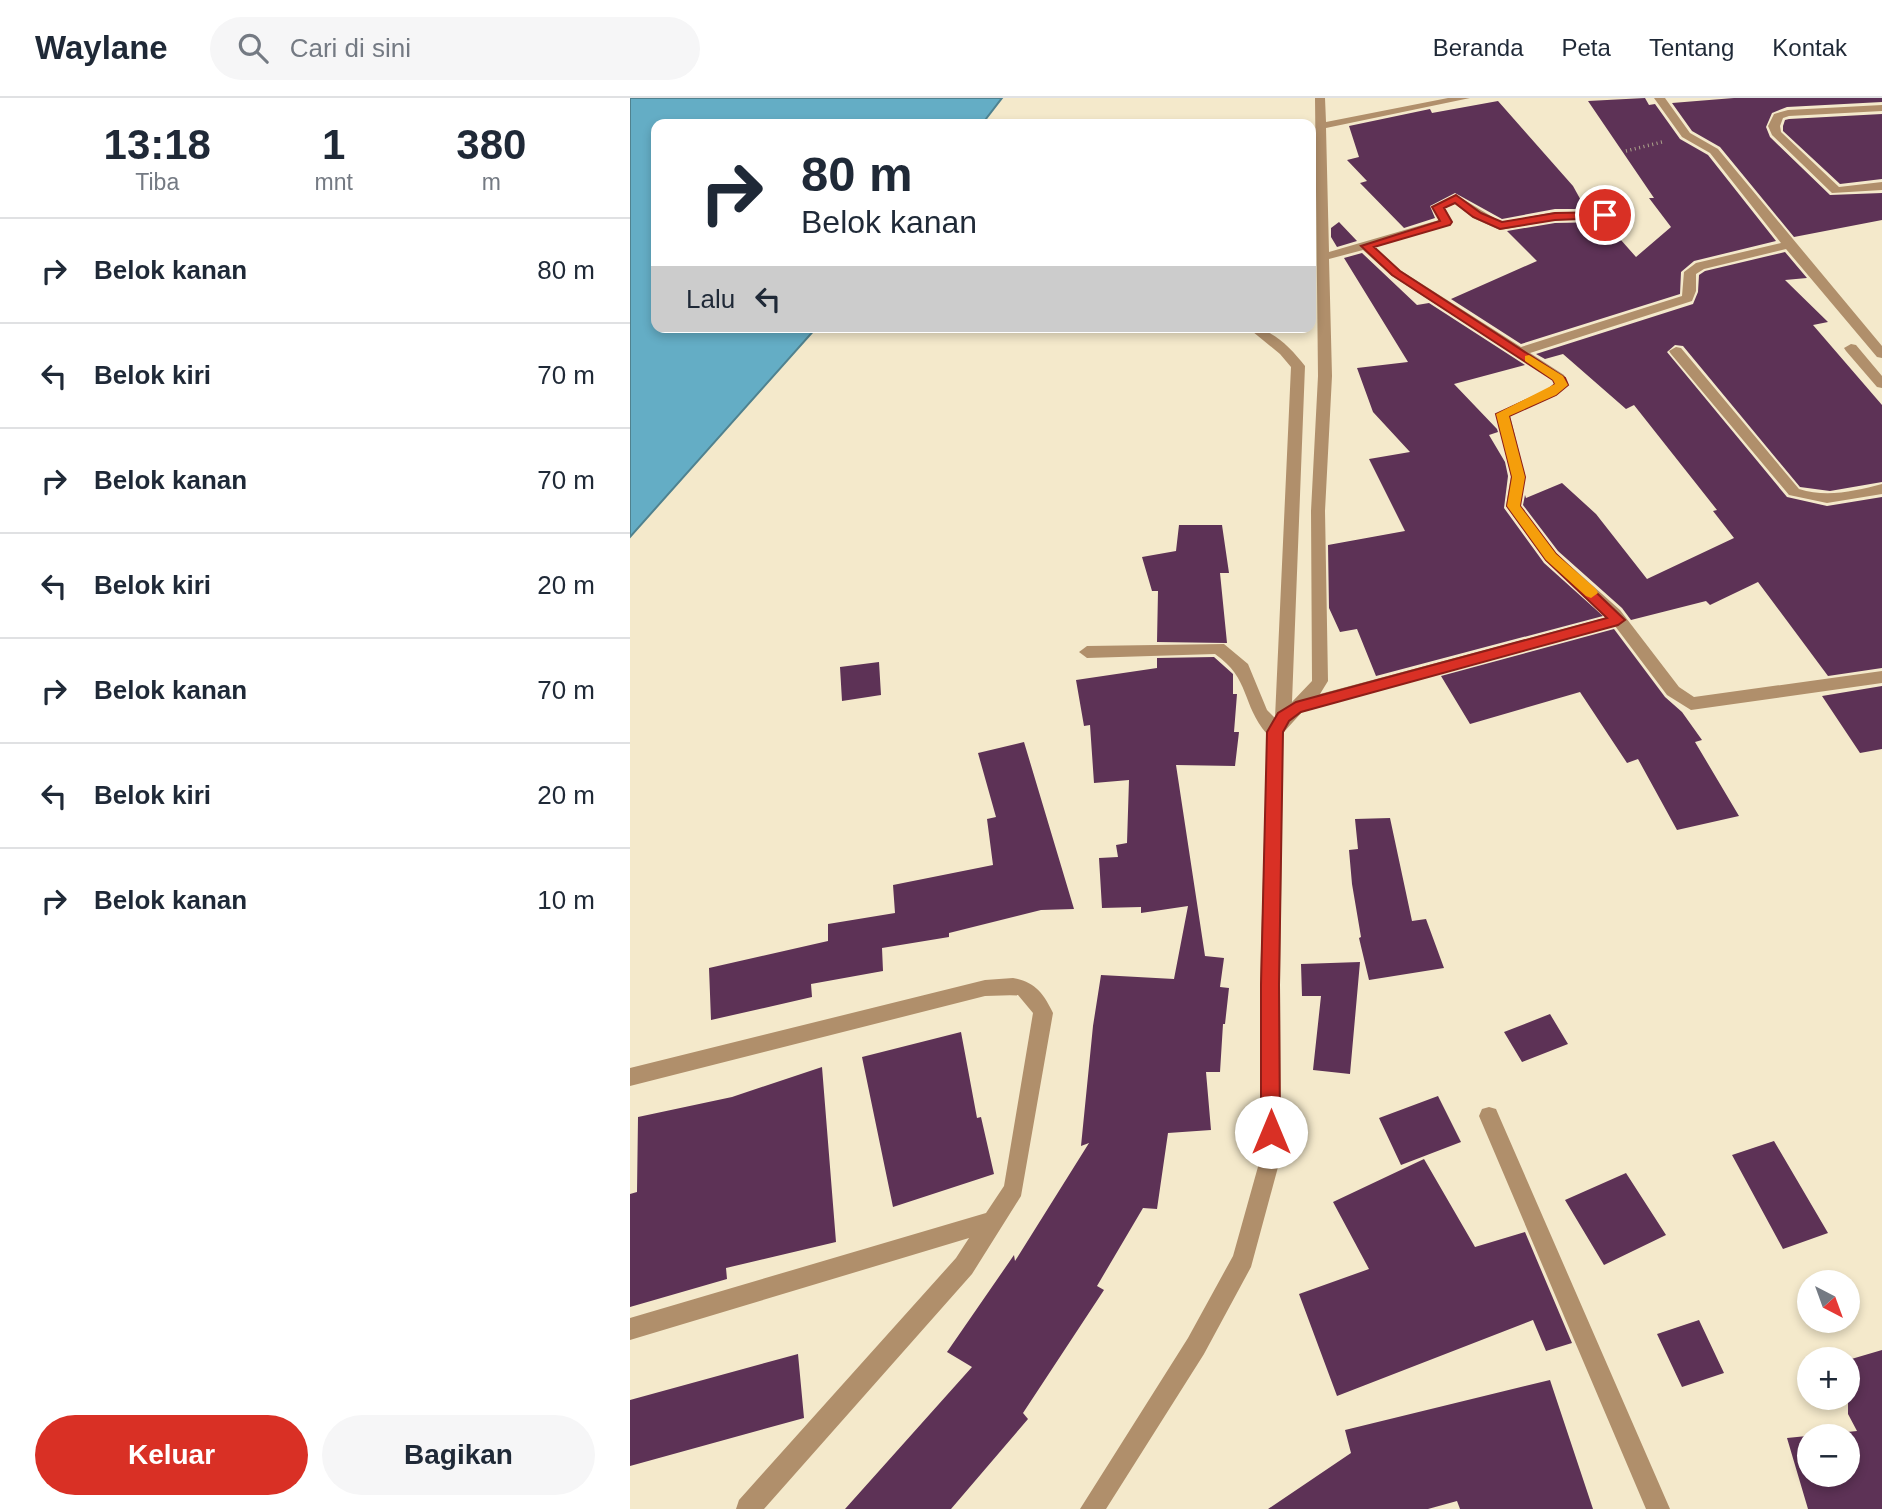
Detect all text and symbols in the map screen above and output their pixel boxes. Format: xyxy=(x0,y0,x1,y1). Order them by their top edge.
search box xyxy=(210,17,700,80)
text: Waylane xyxy=(35,29,168,66)
icon: search xyxy=(234,29,272,67)
text: Cari di sini xyxy=(290,33,411,63)
text: Beranda xyxy=(1433,34,1524,61)
text: Peta xyxy=(1562,34,1611,61)
text: Tentang xyxy=(1649,34,1734,61)
text: Kontak xyxy=(1772,34,1847,61)
text: 13:18 xyxy=(104,121,211,168)
text: 1 xyxy=(322,121,345,168)
text: 380 xyxy=(456,121,526,168)
icon: right xyxy=(686,147,777,238)
text: 80 m xyxy=(801,147,913,201)
text: Tiba xyxy=(135,169,179,195)
text: mnt xyxy=(314,169,353,195)
text: m xyxy=(482,169,501,195)
pin xyxy=(1575,185,1635,245)
icon: arrive xyxy=(1586,196,1624,234)
text: Belok kanan xyxy=(801,204,977,240)
icon: right xyxy=(35,252,73,290)
text: Belok kanan xyxy=(94,255,247,285)
text: 80 m xyxy=(537,255,595,285)
icon: left xyxy=(749,280,787,318)
text: Lalu xyxy=(686,284,735,314)
icon: left xyxy=(35,357,73,395)
text: Belok kiri xyxy=(94,360,211,390)
text: 70 m xyxy=(537,360,595,390)
icon: right xyxy=(35,462,73,500)
text: Belok kanan xyxy=(94,465,247,495)
text: 70 m xyxy=(537,465,595,495)
icon: left xyxy=(35,567,73,605)
text: Belok kiri xyxy=(94,570,211,600)
text: 20 m xyxy=(537,570,595,600)
icon: right xyxy=(35,672,73,710)
text: Belok kanan xyxy=(94,675,247,705)
text: 70 m xyxy=(537,675,595,705)
icon: left xyxy=(35,777,73,815)
text: Belok kiri xyxy=(94,780,211,810)
text: 20 m xyxy=(537,780,595,810)
icon: right xyxy=(35,882,73,920)
text: Belok kanan xyxy=(94,885,247,915)
text: 10 m xyxy=(537,885,595,915)
position arrow xyxy=(1234,1095,1308,1169)
north arrow xyxy=(1797,1270,1860,1334)
map controls xyxy=(1797,1270,1860,1487)
button: + xyxy=(1797,1347,1860,1410)
button: Keluar xyxy=(35,1415,308,1495)
button: Bagikan xyxy=(322,1415,595,1495)
button: − xyxy=(1797,1424,1860,1487)

